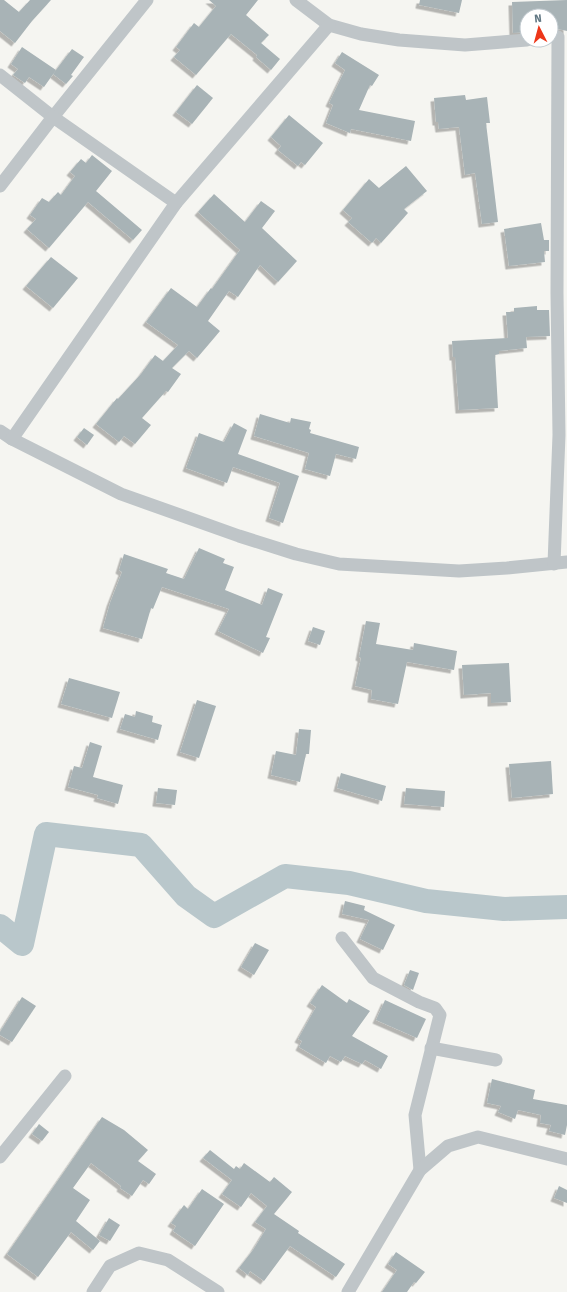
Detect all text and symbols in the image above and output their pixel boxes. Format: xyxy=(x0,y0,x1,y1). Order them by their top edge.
north arrow xyxy=(519,8,559,48)
text: N xyxy=(534,12,542,25)

